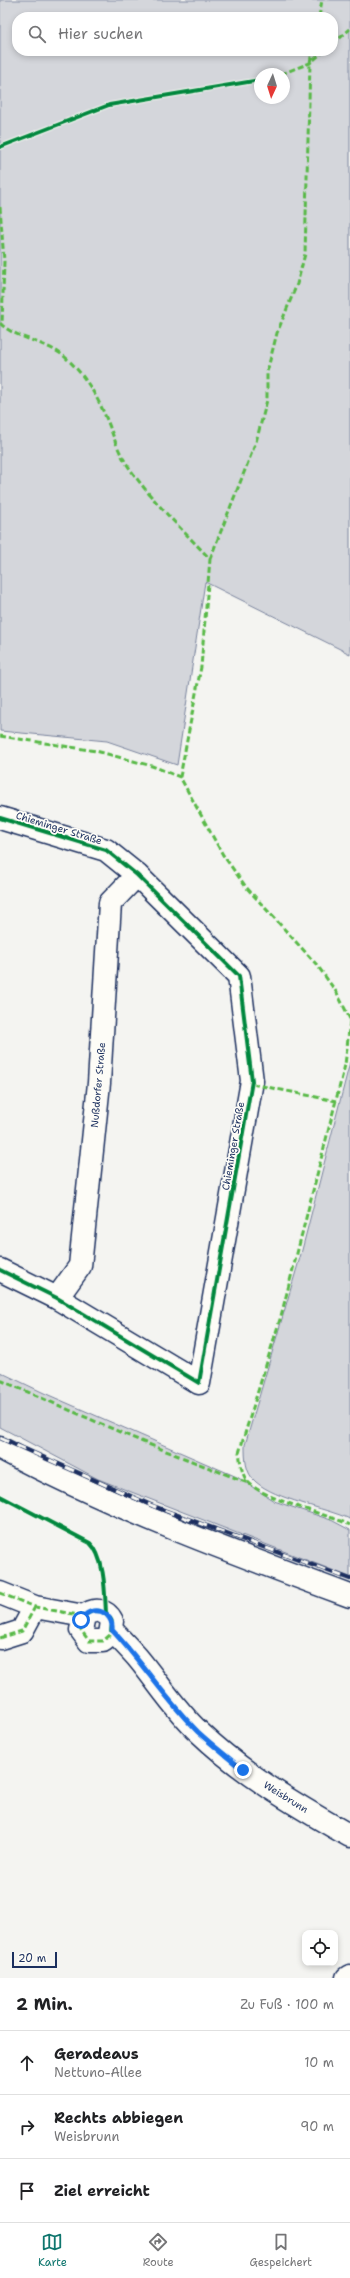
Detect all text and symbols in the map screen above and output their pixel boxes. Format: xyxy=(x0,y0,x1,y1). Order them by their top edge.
search box xyxy=(12,12,338,56)
icon: search xyxy=(26,23,48,45)
text: Hier suchen xyxy=(58,24,143,44)
north arrow xyxy=(254,68,290,104)
street label: Chieminger Straße xyxy=(14,809,104,847)
street label: Nußdorfer Straße xyxy=(88,1041,108,1128)
street label: Chieminger Straße xyxy=(219,1100,247,1191)
route start xyxy=(72,1611,90,1629)
route end xyxy=(234,1761,252,1779)
street label: Weisbrunn xyxy=(261,1778,311,1816)
map controls xyxy=(302,1930,338,1966)
button: locate xyxy=(302,1930,338,1966)
scale bar xyxy=(12,1950,57,1969)
text: 20 m xyxy=(18,1951,46,1966)
text: 2 Min. xyxy=(16,1993,73,2015)
text: Zu Fuß · 100 m xyxy=(240,1996,334,2013)
text: Geradeaus xyxy=(54,2044,139,2064)
icon: ahead xyxy=(16,2052,38,2074)
text: 10 m xyxy=(304,2054,334,2071)
text: Nettuno-Allee xyxy=(54,2064,142,2081)
text: Rechts abbiegen xyxy=(54,2108,183,2128)
icon: right xyxy=(16,2116,38,2138)
text: 90 m xyxy=(300,2118,334,2135)
text: Weisbrunn xyxy=(54,2128,119,2145)
icon: arrive xyxy=(16,2180,38,2202)
text: Ziel erreicht xyxy=(54,2181,150,2201)
tab: Karte xyxy=(38,2231,67,2270)
tab: Route xyxy=(143,2231,174,2270)
tab: Gespeichert xyxy=(250,2231,312,2270)

